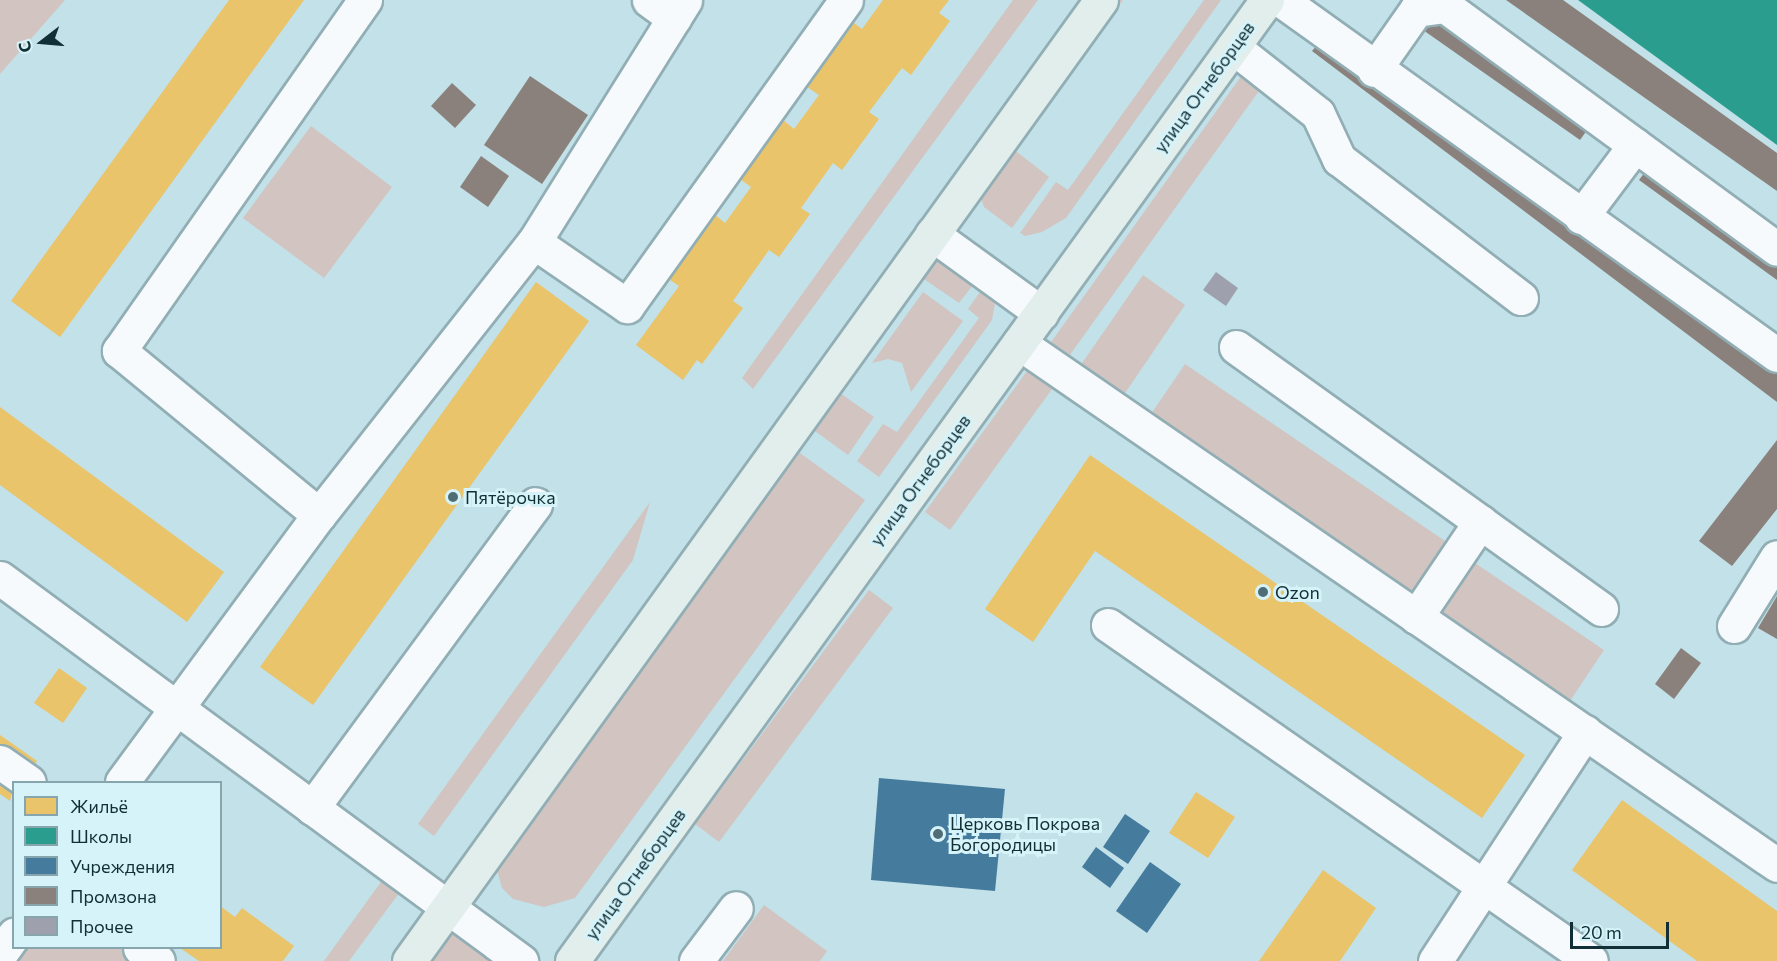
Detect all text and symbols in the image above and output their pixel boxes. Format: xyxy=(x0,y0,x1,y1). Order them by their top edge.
north arrow xyxy=(12,12,72,72)
street label: улица Огнеборцев xyxy=(1149,17,1259,157)
text: С xyxy=(14,39,35,55)
street label: улица Огнеборцев xyxy=(865,410,975,550)
place label: Пятёрочка xyxy=(465,486,556,508)
marker: Пятёрочка xyxy=(446,490,460,504)
place label: Ozon xyxy=(1275,581,1320,603)
marker: Ozon xyxy=(1256,585,1270,599)
legend xyxy=(12,781,222,949)
text: Жильё xyxy=(70,795,128,817)
street label: улица Огнеборцев xyxy=(580,804,690,944)
place label: Церковь Покрова Богородицы xyxy=(950,813,1100,856)
text: Школы xyxy=(70,825,132,847)
marker: Церковь Покрова Богородицы xyxy=(931,827,945,841)
text: Учреждения xyxy=(70,855,175,877)
text: Промзона xyxy=(70,885,157,907)
scale bar xyxy=(1573,910,1672,948)
text: Прочее xyxy=(70,915,133,937)
text: 20 m xyxy=(1581,921,1622,943)

